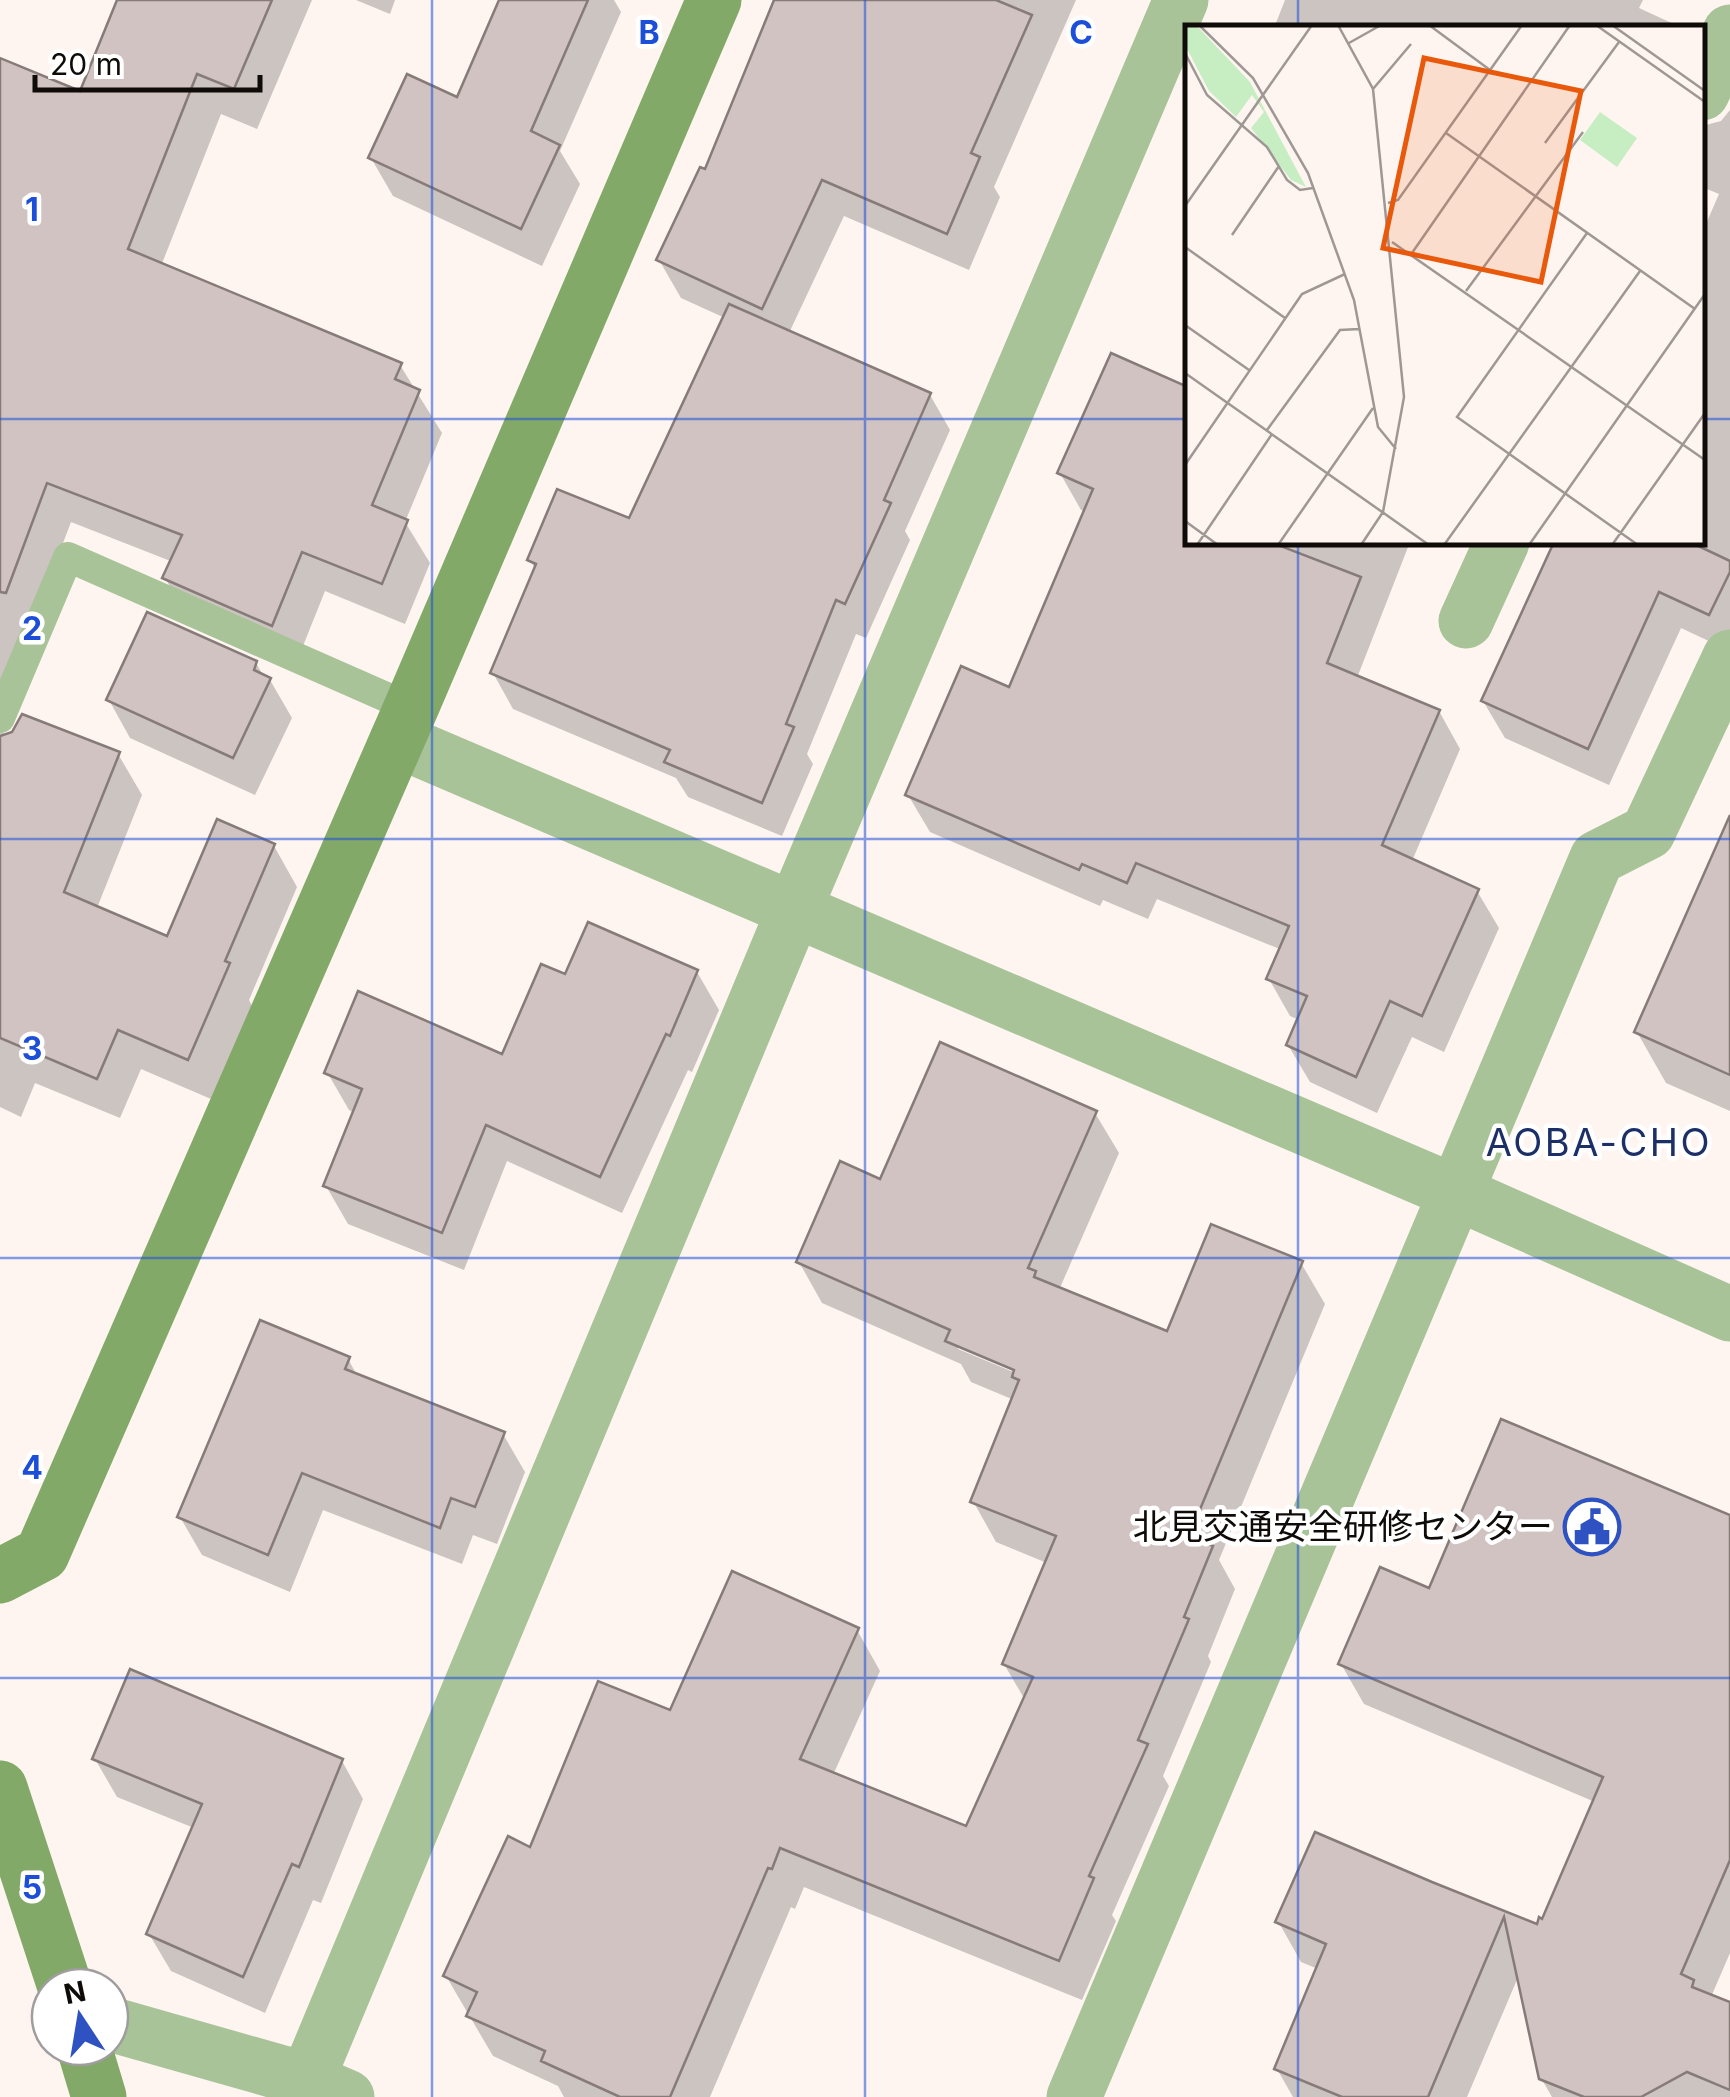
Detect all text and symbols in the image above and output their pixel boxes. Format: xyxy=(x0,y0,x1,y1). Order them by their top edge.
text: B xyxy=(638,13,660,52)
text: C xyxy=(1069,13,1093,52)
inset map xyxy=(1185,25,1705,545)
scale bar xyxy=(35,30,260,92)
text: 20 m xyxy=(50,46,122,82)
text: 1 xyxy=(25,190,39,229)
text: 2 xyxy=(22,609,42,648)
text: 3 xyxy=(22,1029,42,1068)
district label: AOBA-CHO xyxy=(1486,1119,1712,1165)
text: 4 xyxy=(21,1448,43,1487)
public building icon: 北見交通安全研修センター xyxy=(1562,1497,1622,1557)
place label: 北見交通安全研修センター xyxy=(1133,1505,1553,1547)
text: 5 xyxy=(22,1868,42,1907)
north arrow xyxy=(30,1967,130,2067)
text: N xyxy=(61,1974,89,2011)

